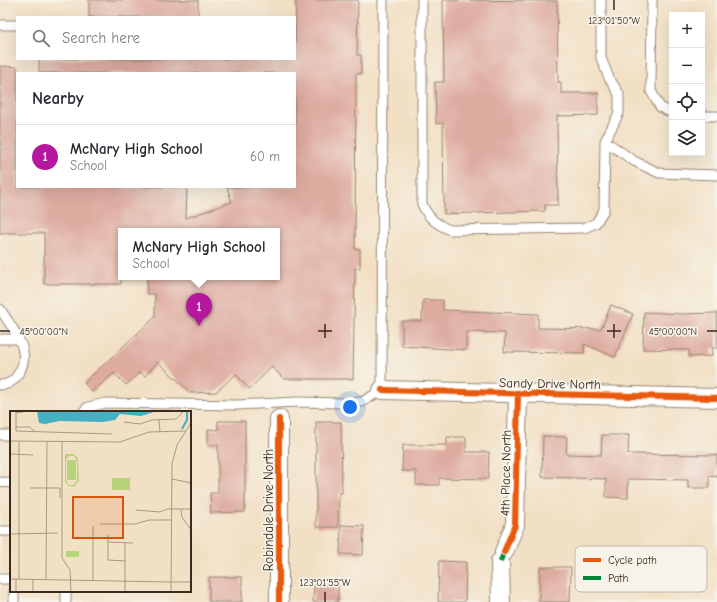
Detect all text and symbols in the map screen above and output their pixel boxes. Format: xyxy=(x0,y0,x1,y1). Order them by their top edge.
map controls xyxy=(669,12,705,156)
button: + xyxy=(669,12,705,48)
text: 123°01'50"W xyxy=(588,15,640,27)
search box xyxy=(16,16,296,60)
icon: search xyxy=(30,27,52,49)
text: Search here xyxy=(62,29,140,47)
button: − xyxy=(669,48,705,84)
button: locate xyxy=(669,84,705,120)
text: Nearby xyxy=(32,89,83,108)
button: layers xyxy=(669,120,705,156)
text: McNary High School xyxy=(70,140,203,158)
text: 1 xyxy=(42,149,48,164)
text: 60 m xyxy=(250,149,280,164)
text: School xyxy=(70,158,107,173)
popup xyxy=(118,228,280,280)
text: McNary High School xyxy=(133,238,265,256)
text: School xyxy=(133,256,170,271)
pin: 1 xyxy=(186,293,212,326)
text: 45°00'00"N xyxy=(20,326,68,338)
text: 45°00'00"N xyxy=(649,326,697,338)
street label: Sandy Drive North xyxy=(499,375,601,392)
your location xyxy=(340,397,360,417)
inset map xyxy=(10,411,191,592)
street label: 4th Place North xyxy=(497,430,514,516)
street label: Robindale Drive North xyxy=(261,449,276,571)
legend xyxy=(575,546,707,592)
text: Cycle path xyxy=(608,554,657,567)
text: Path xyxy=(608,572,629,585)
text: 123°01'55"W xyxy=(300,577,351,589)

